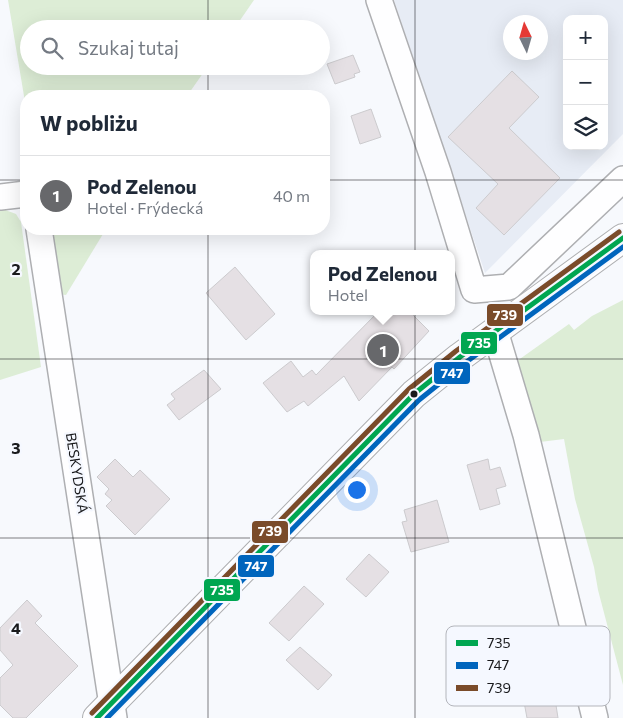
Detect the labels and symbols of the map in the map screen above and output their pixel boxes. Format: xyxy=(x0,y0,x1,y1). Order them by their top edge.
north arrow xyxy=(503,15,548,60)
text: 2 xyxy=(11,259,21,278)
line badge: 739 xyxy=(486,303,524,327)
text: 739 xyxy=(493,306,518,323)
pin: 1 xyxy=(367,331,399,369)
line badge: 735 xyxy=(460,331,498,355)
text: 735 xyxy=(467,334,491,351)
line badge: 747 xyxy=(433,361,471,385)
text: 747 xyxy=(441,364,464,381)
unlabelled marker xyxy=(409,389,419,399)
street label: BESKYDSKÁ xyxy=(63,431,92,515)
text: 3 xyxy=(11,438,21,457)
your location xyxy=(344,477,370,503)
line badge: 739 xyxy=(251,520,289,544)
text: 739 xyxy=(258,522,283,539)
line badge: 747 xyxy=(237,554,275,578)
text: 747 xyxy=(245,557,268,574)
line badge: 735 xyxy=(203,578,241,602)
text: 735 xyxy=(210,581,234,598)
text: 4 xyxy=(11,618,21,637)
legend xyxy=(446,626,610,706)
text: 735 xyxy=(487,634,510,651)
text: 747 xyxy=(487,656,509,673)
text: 739 xyxy=(487,679,511,696)

